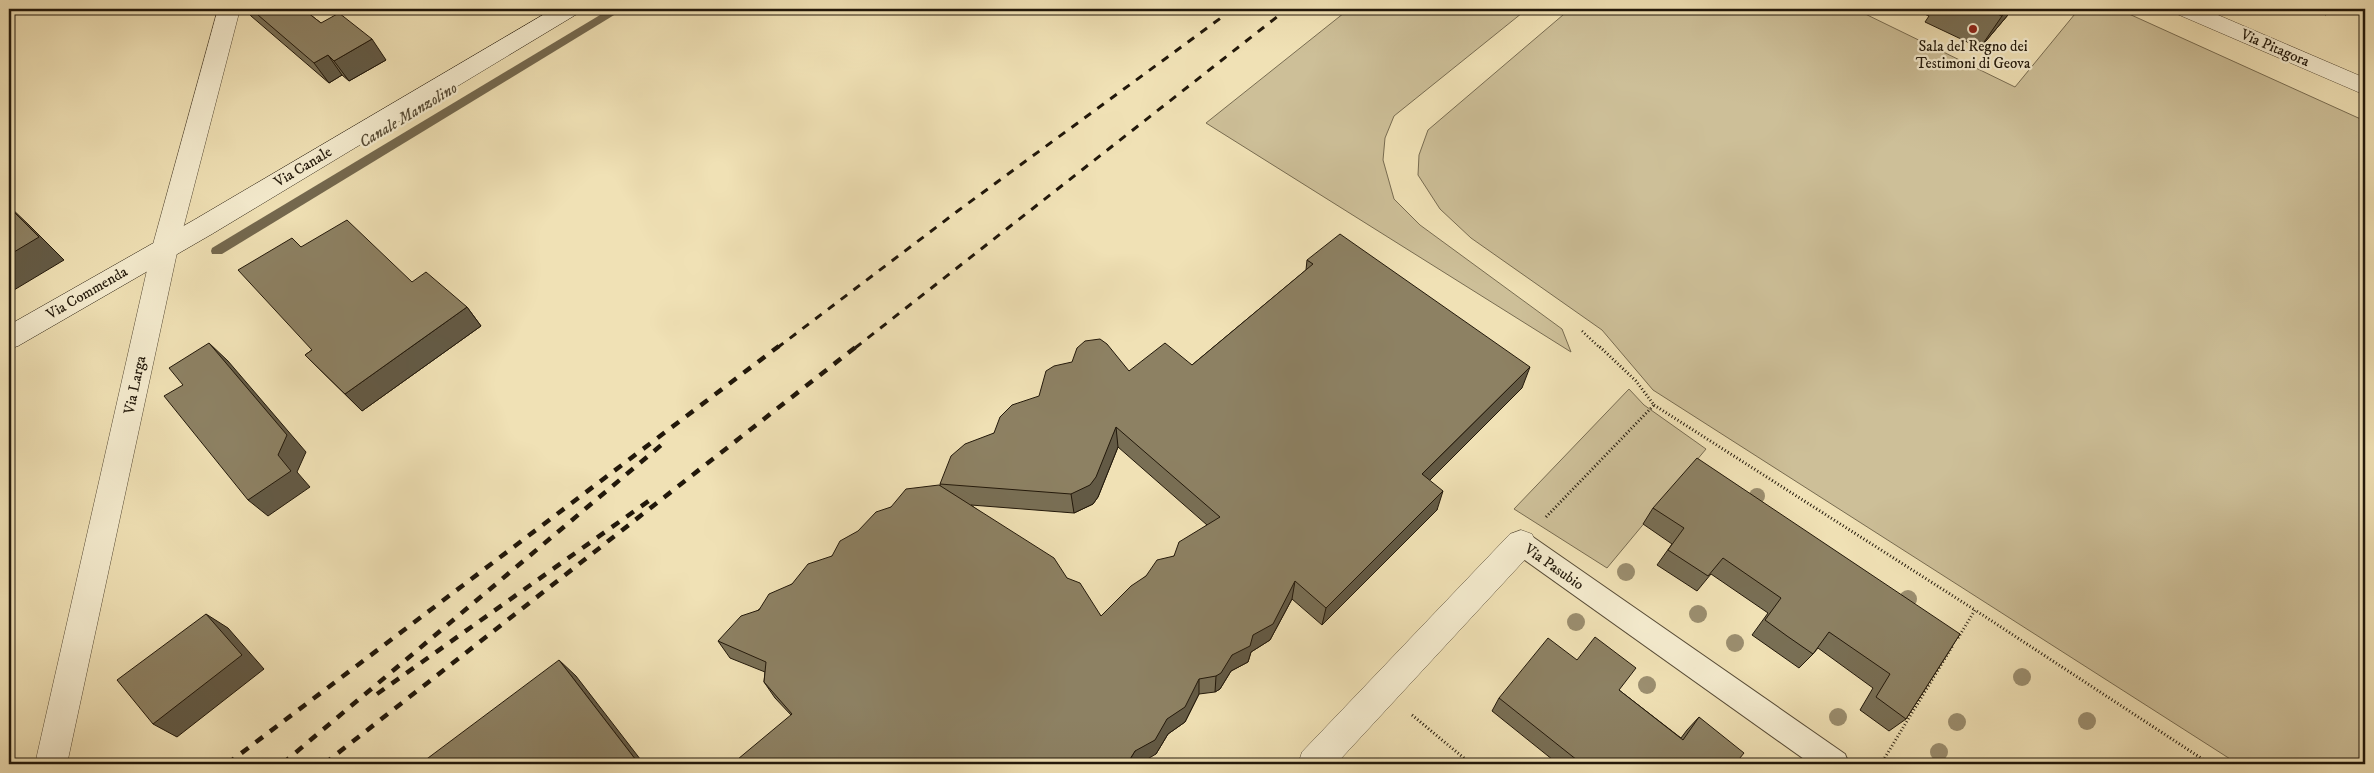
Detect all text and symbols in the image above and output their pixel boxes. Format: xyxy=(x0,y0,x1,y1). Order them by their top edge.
marker: Sala del Regno dei Testimoni di Geova xyxy=(1967,23,1979,35)
street label: Via Pitagora xyxy=(2237,25,2313,71)
place label: Sala del Regno dei Testimoni di Geova xyxy=(1916,37,2031,73)
water label: Canale Manzolino xyxy=(355,78,461,152)
street label: Via Canale xyxy=(270,142,335,192)
street label: Via Commenda xyxy=(42,262,131,324)
street label: Via Larga xyxy=(119,353,151,417)
street label: Via Pasubio xyxy=(1520,539,1587,594)

